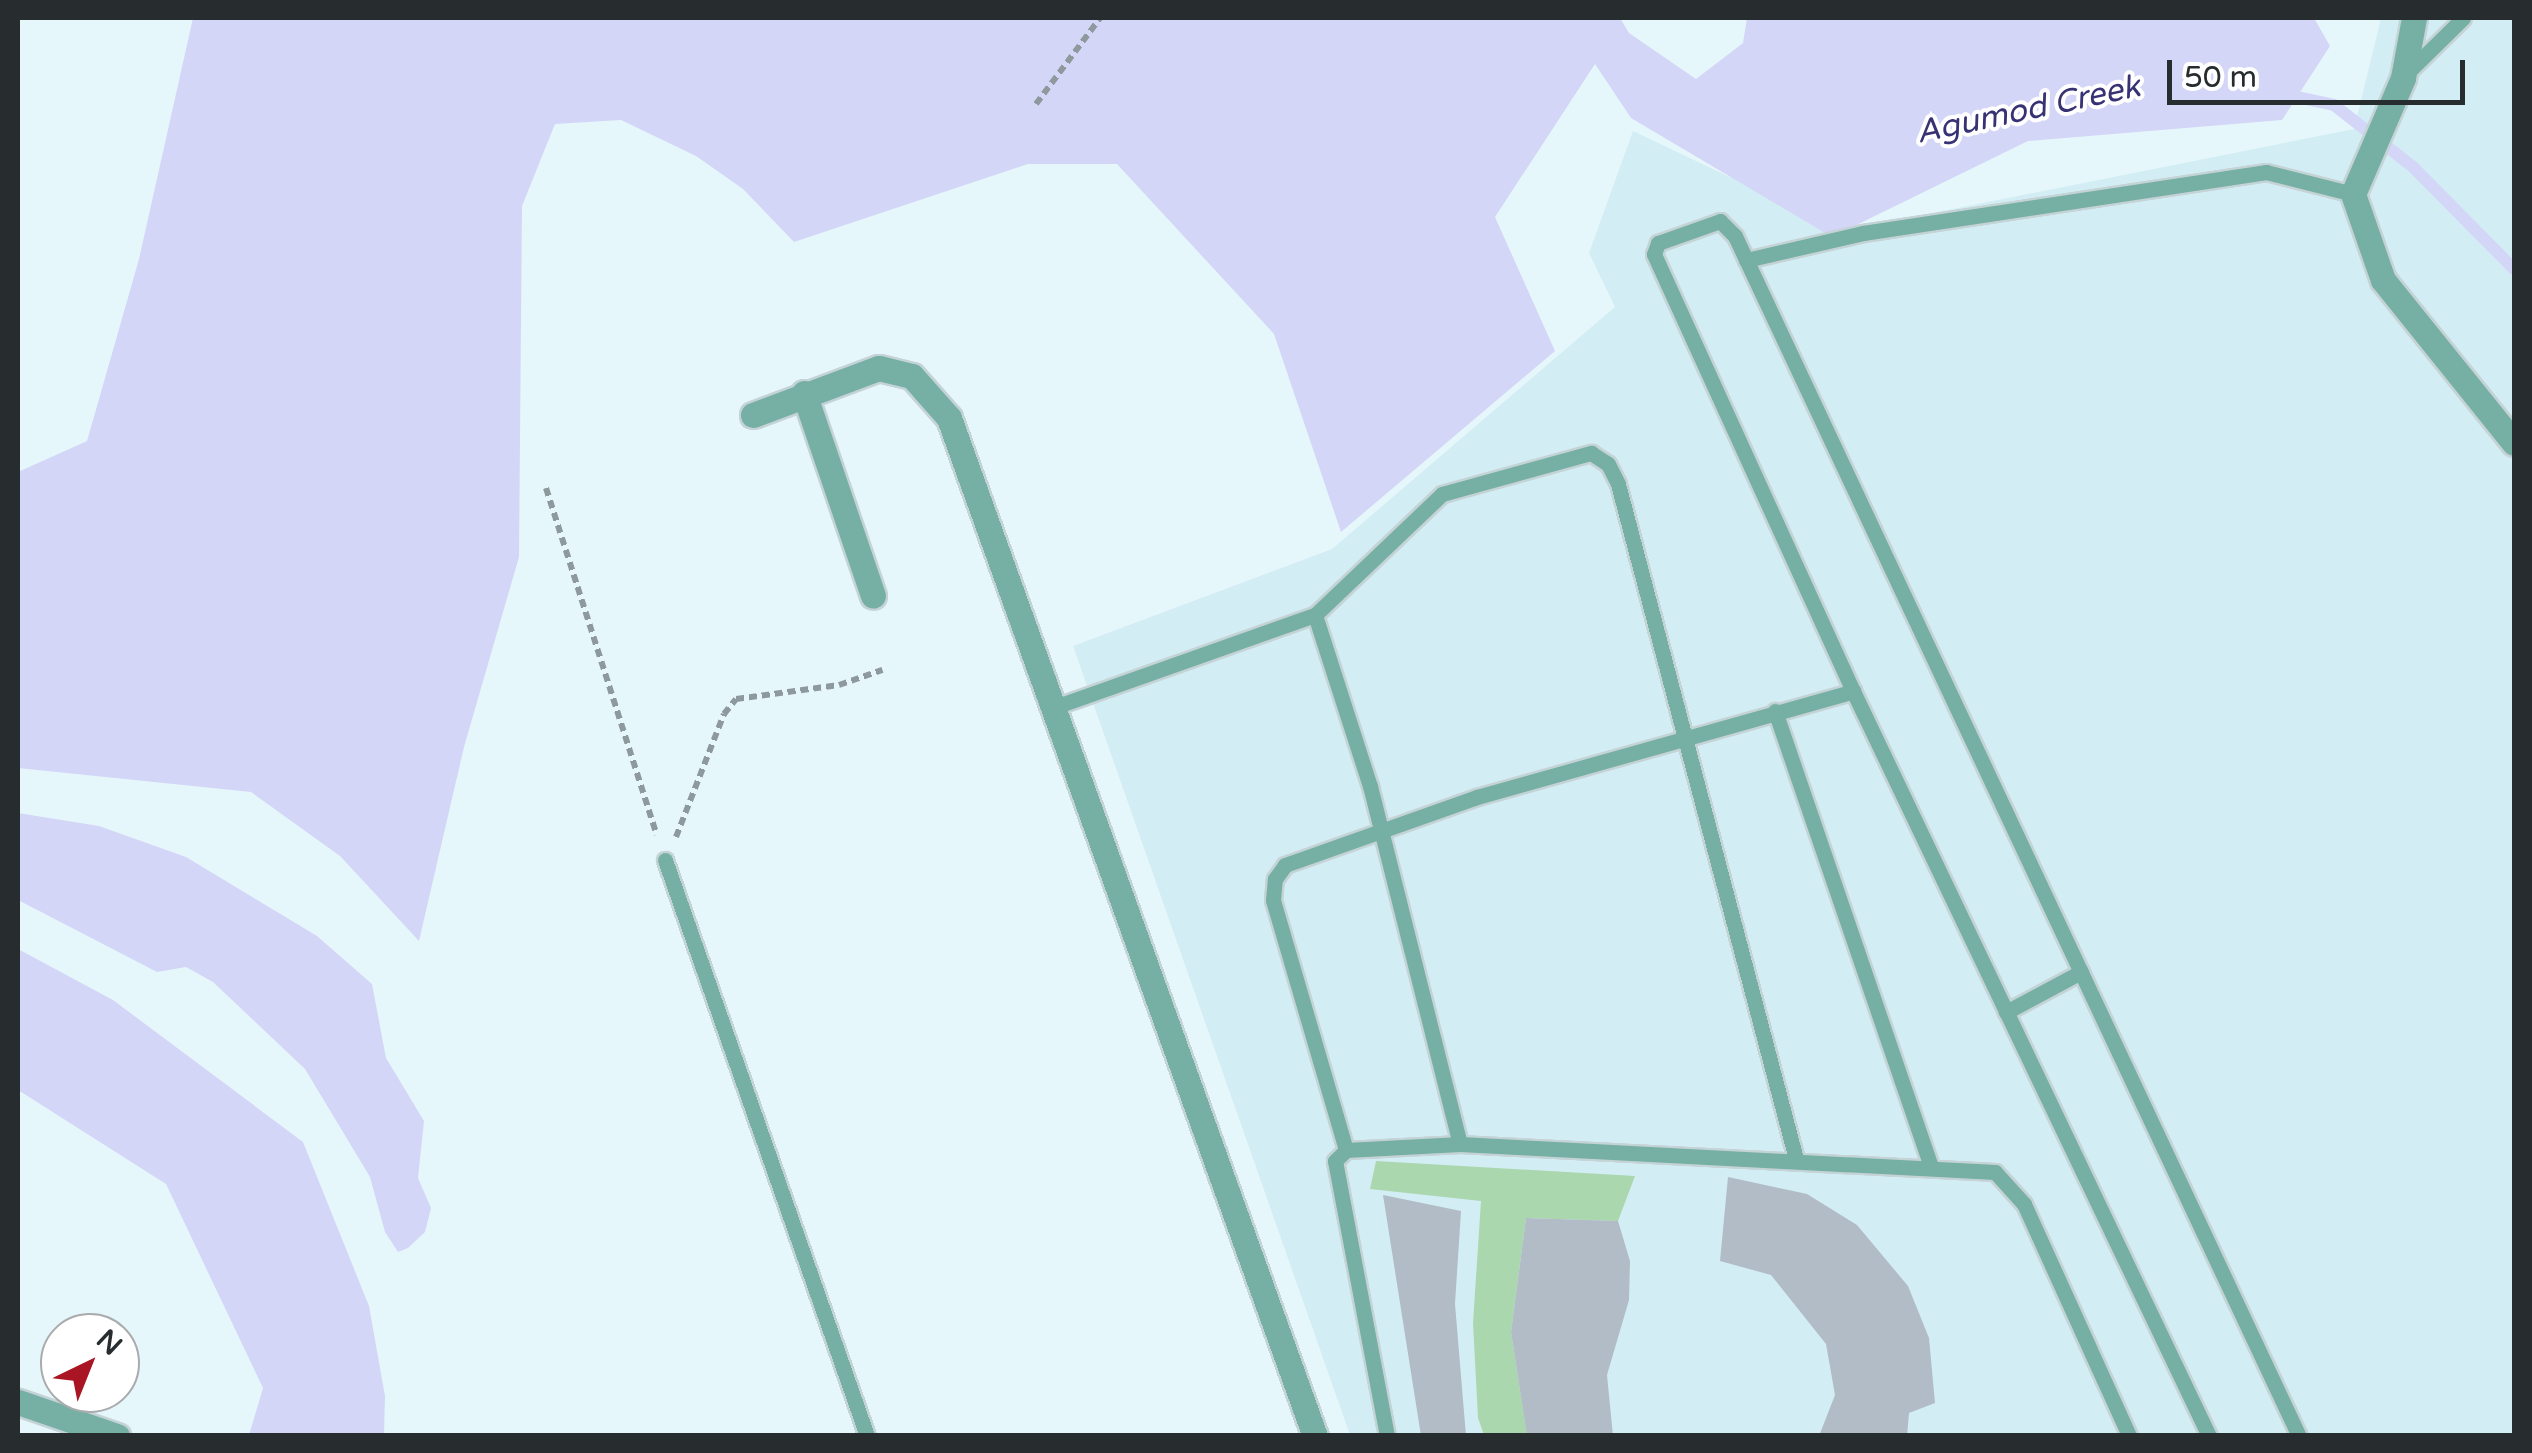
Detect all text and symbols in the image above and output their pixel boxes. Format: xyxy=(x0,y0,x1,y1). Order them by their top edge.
scale bar xyxy=(2172,40,2470,102)
text: 50 m xyxy=(2184,59,2257,96)
water label: Agumod Creek xyxy=(1913,68,2143,152)
north arrow xyxy=(40,1313,140,1413)
text: N xyxy=(89,1322,129,1363)

